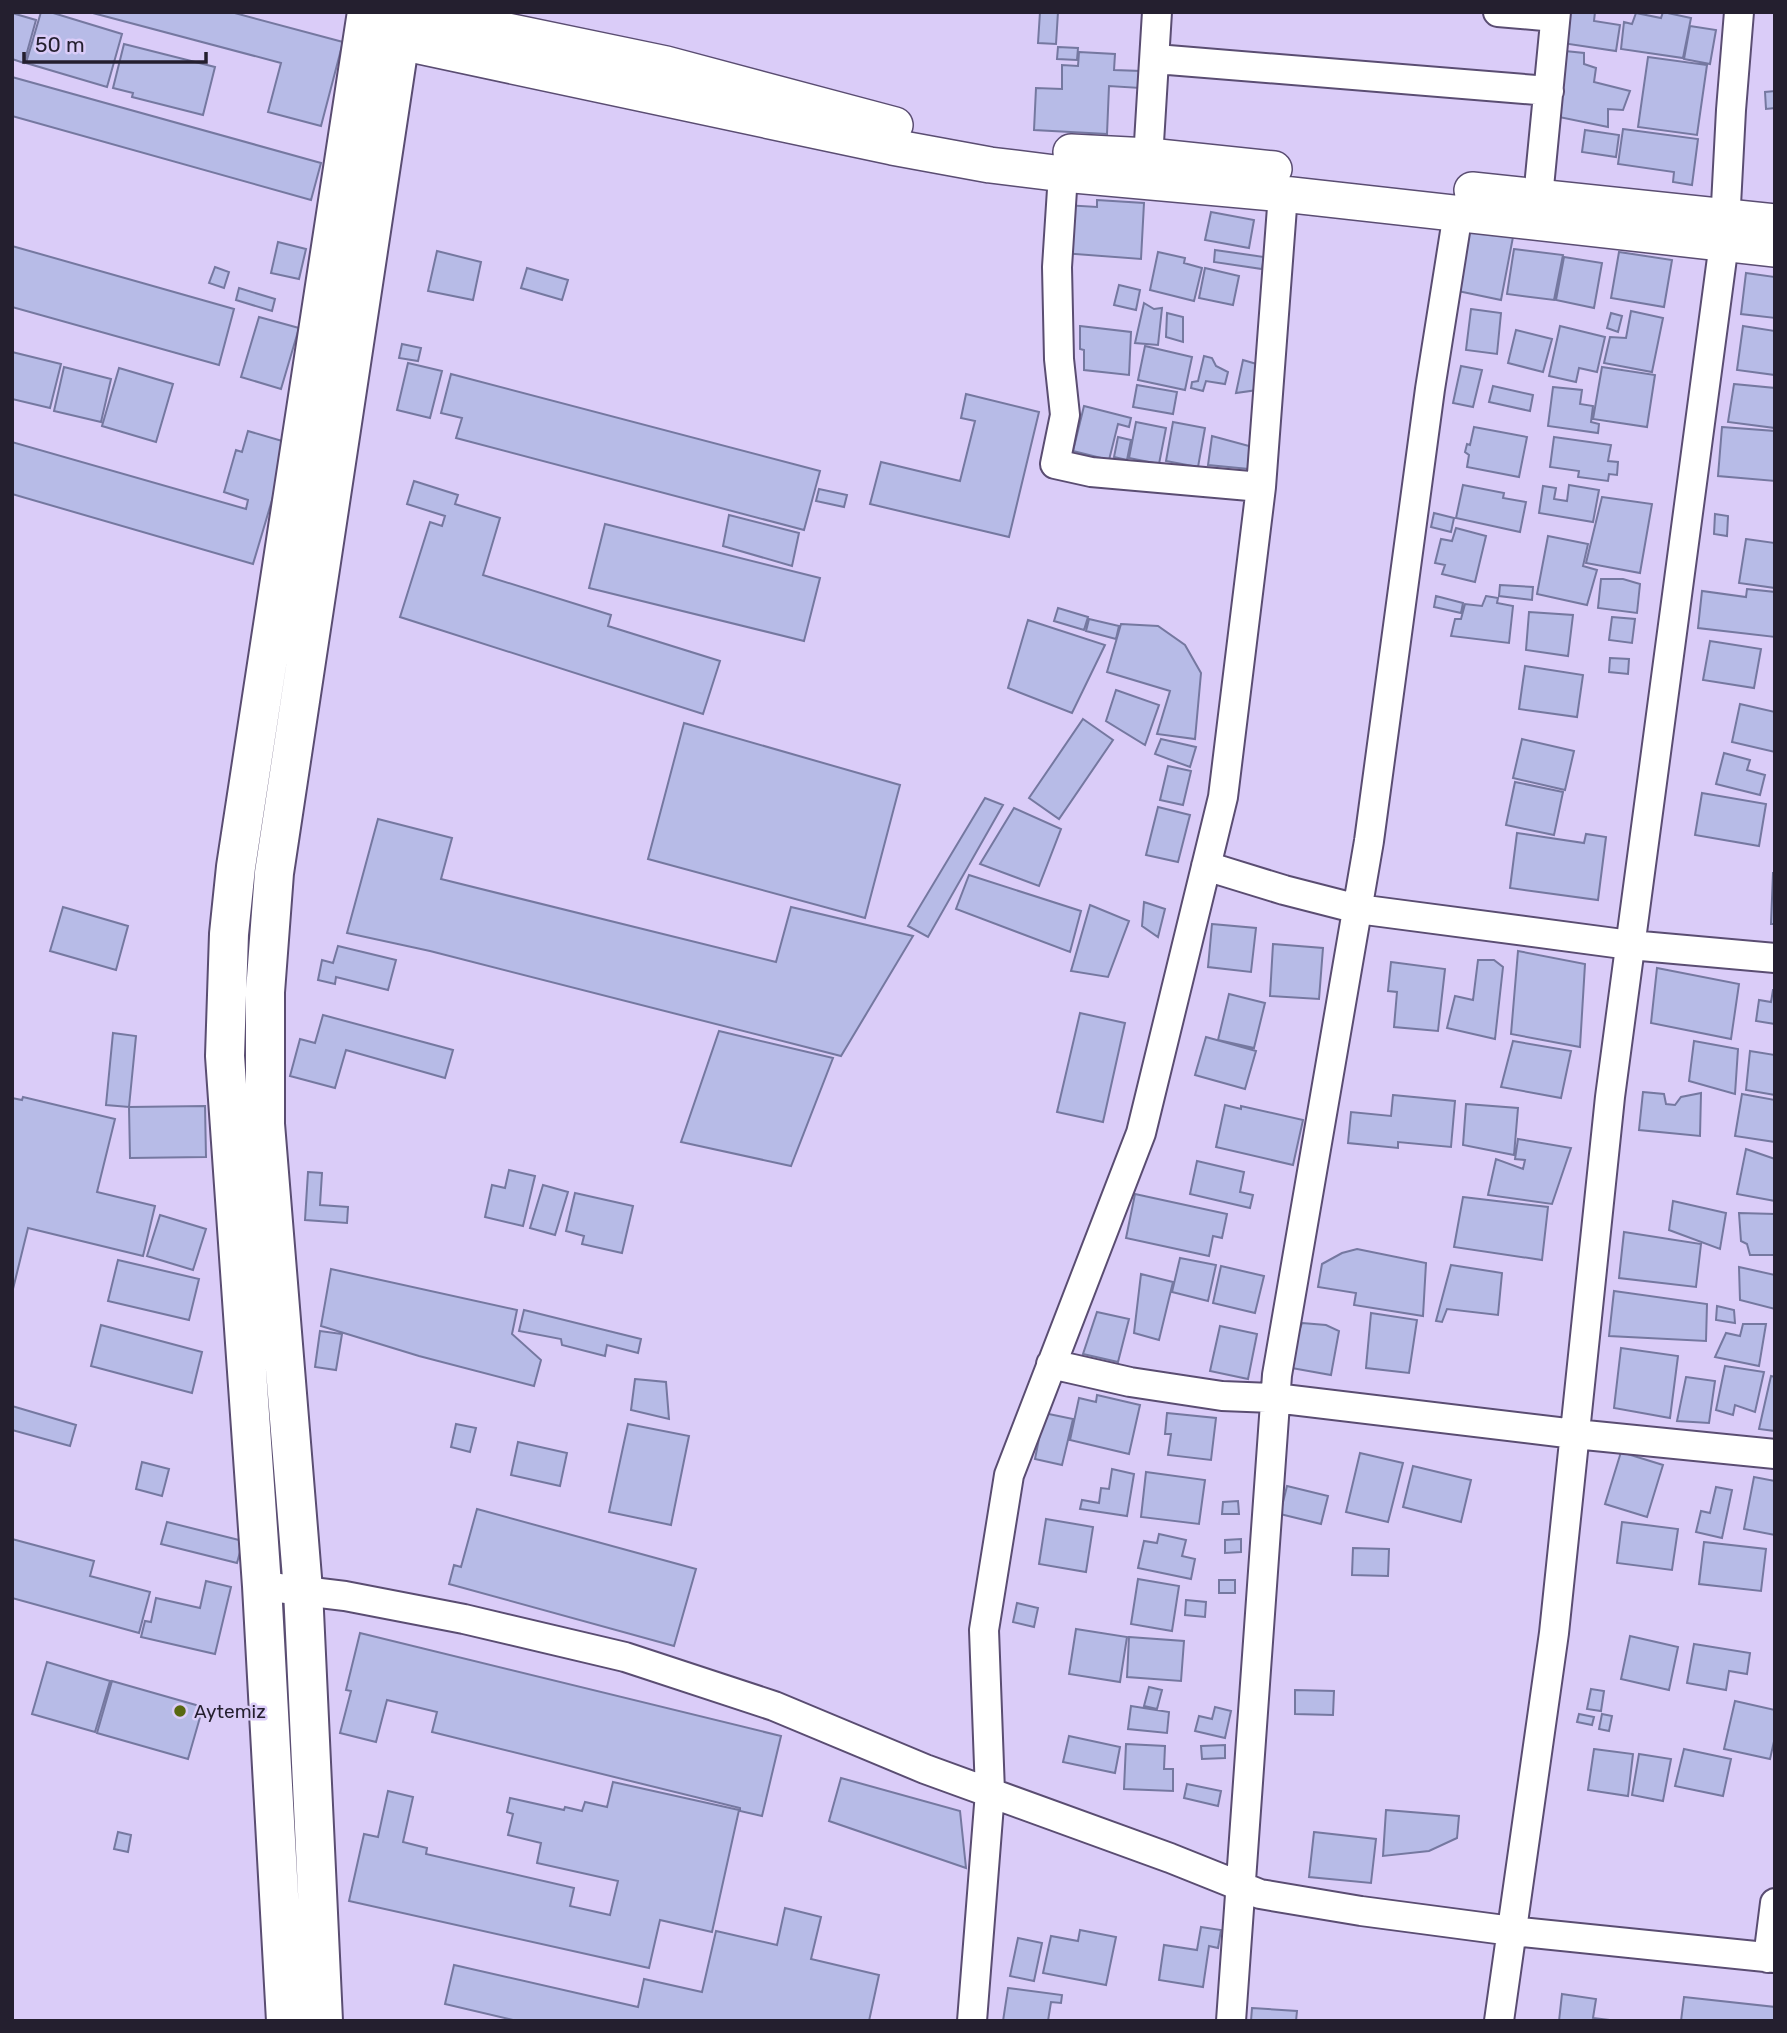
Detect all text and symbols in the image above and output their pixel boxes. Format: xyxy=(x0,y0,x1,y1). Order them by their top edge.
scale bar xyxy=(24,21,206,65)
text: 50 m xyxy=(35,32,85,57)
place label: Aytemiz xyxy=(194,1700,266,1723)
marker: Aytemiz xyxy=(172,1703,188,1719)

